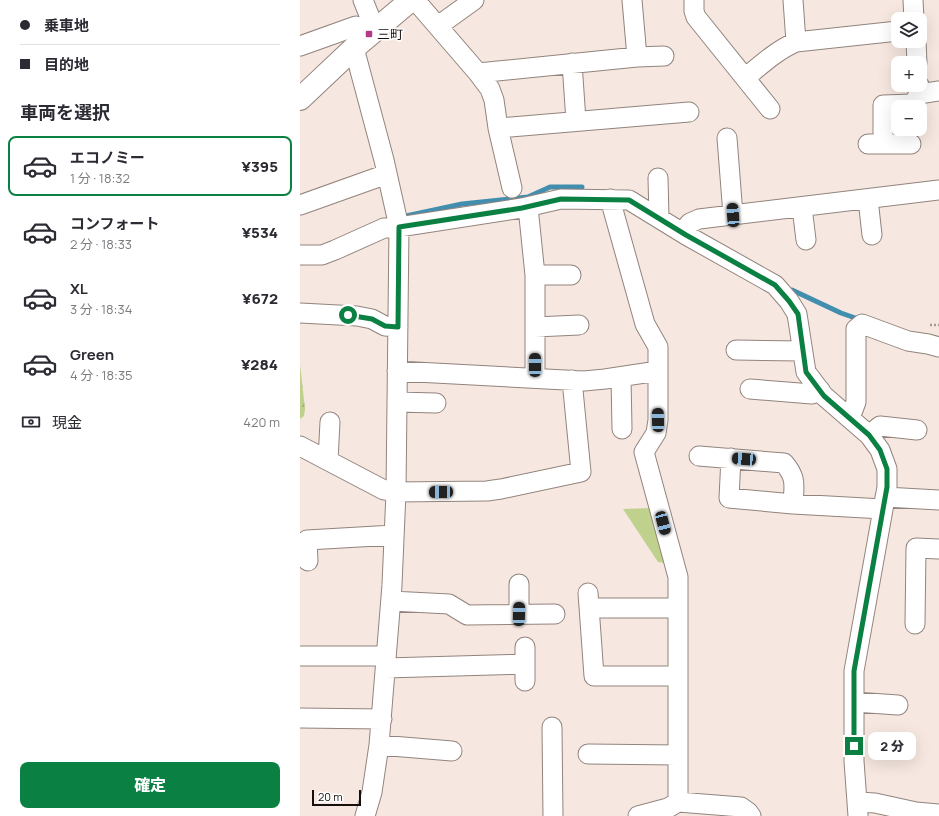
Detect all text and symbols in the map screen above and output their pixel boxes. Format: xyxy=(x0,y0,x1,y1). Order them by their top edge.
map controls xyxy=(891,12,927,136)
button: layers xyxy=(891,12,927,48)
text: 乗車地 xyxy=(44,15,89,36)
place label: 三町 xyxy=(377,25,403,43)
marker: 三町 xyxy=(364,29,374,39)
text: 目的地 xyxy=(44,54,89,75)
button: + xyxy=(891,56,927,92)
text: 車両を選択 xyxy=(20,100,110,124)
button: − xyxy=(891,100,927,136)
text: エコノミー xyxy=(70,147,145,168)
icon: car xyxy=(22,148,58,184)
text: ¥395 xyxy=(242,156,278,177)
text: 1 分 · 18:32 xyxy=(70,169,130,187)
car xyxy=(726,203,740,227)
text: コンフォート xyxy=(70,213,160,234)
icon: car xyxy=(22,214,58,250)
text: ¥534 xyxy=(242,222,278,243)
text: 2 分 · 18:33 xyxy=(70,235,132,253)
text: XL xyxy=(70,278,88,299)
icon: car xyxy=(22,280,58,316)
text: ¥672 xyxy=(242,288,278,309)
text: 3 分 · 18:34 xyxy=(70,300,132,318)
route start xyxy=(339,306,357,324)
text: Green xyxy=(70,344,114,365)
icon: car xyxy=(22,346,58,382)
car xyxy=(529,353,541,377)
text: ¥284 xyxy=(241,354,278,375)
text: 4 分 · 18:35 xyxy=(70,366,133,384)
car xyxy=(652,408,664,432)
icon: cash xyxy=(20,411,42,433)
text: 現金 xyxy=(52,412,82,433)
text: 420 m xyxy=(243,413,280,431)
car xyxy=(732,452,756,466)
car xyxy=(429,486,453,498)
car xyxy=(654,510,672,536)
car xyxy=(513,602,525,626)
callout: 2 分 xyxy=(868,732,916,760)
route end xyxy=(845,737,863,755)
text: 2 分 xyxy=(880,737,904,755)
button: 確定 xyxy=(20,762,280,808)
scale bar xyxy=(312,788,361,807)
text: 20 m xyxy=(318,789,343,804)

